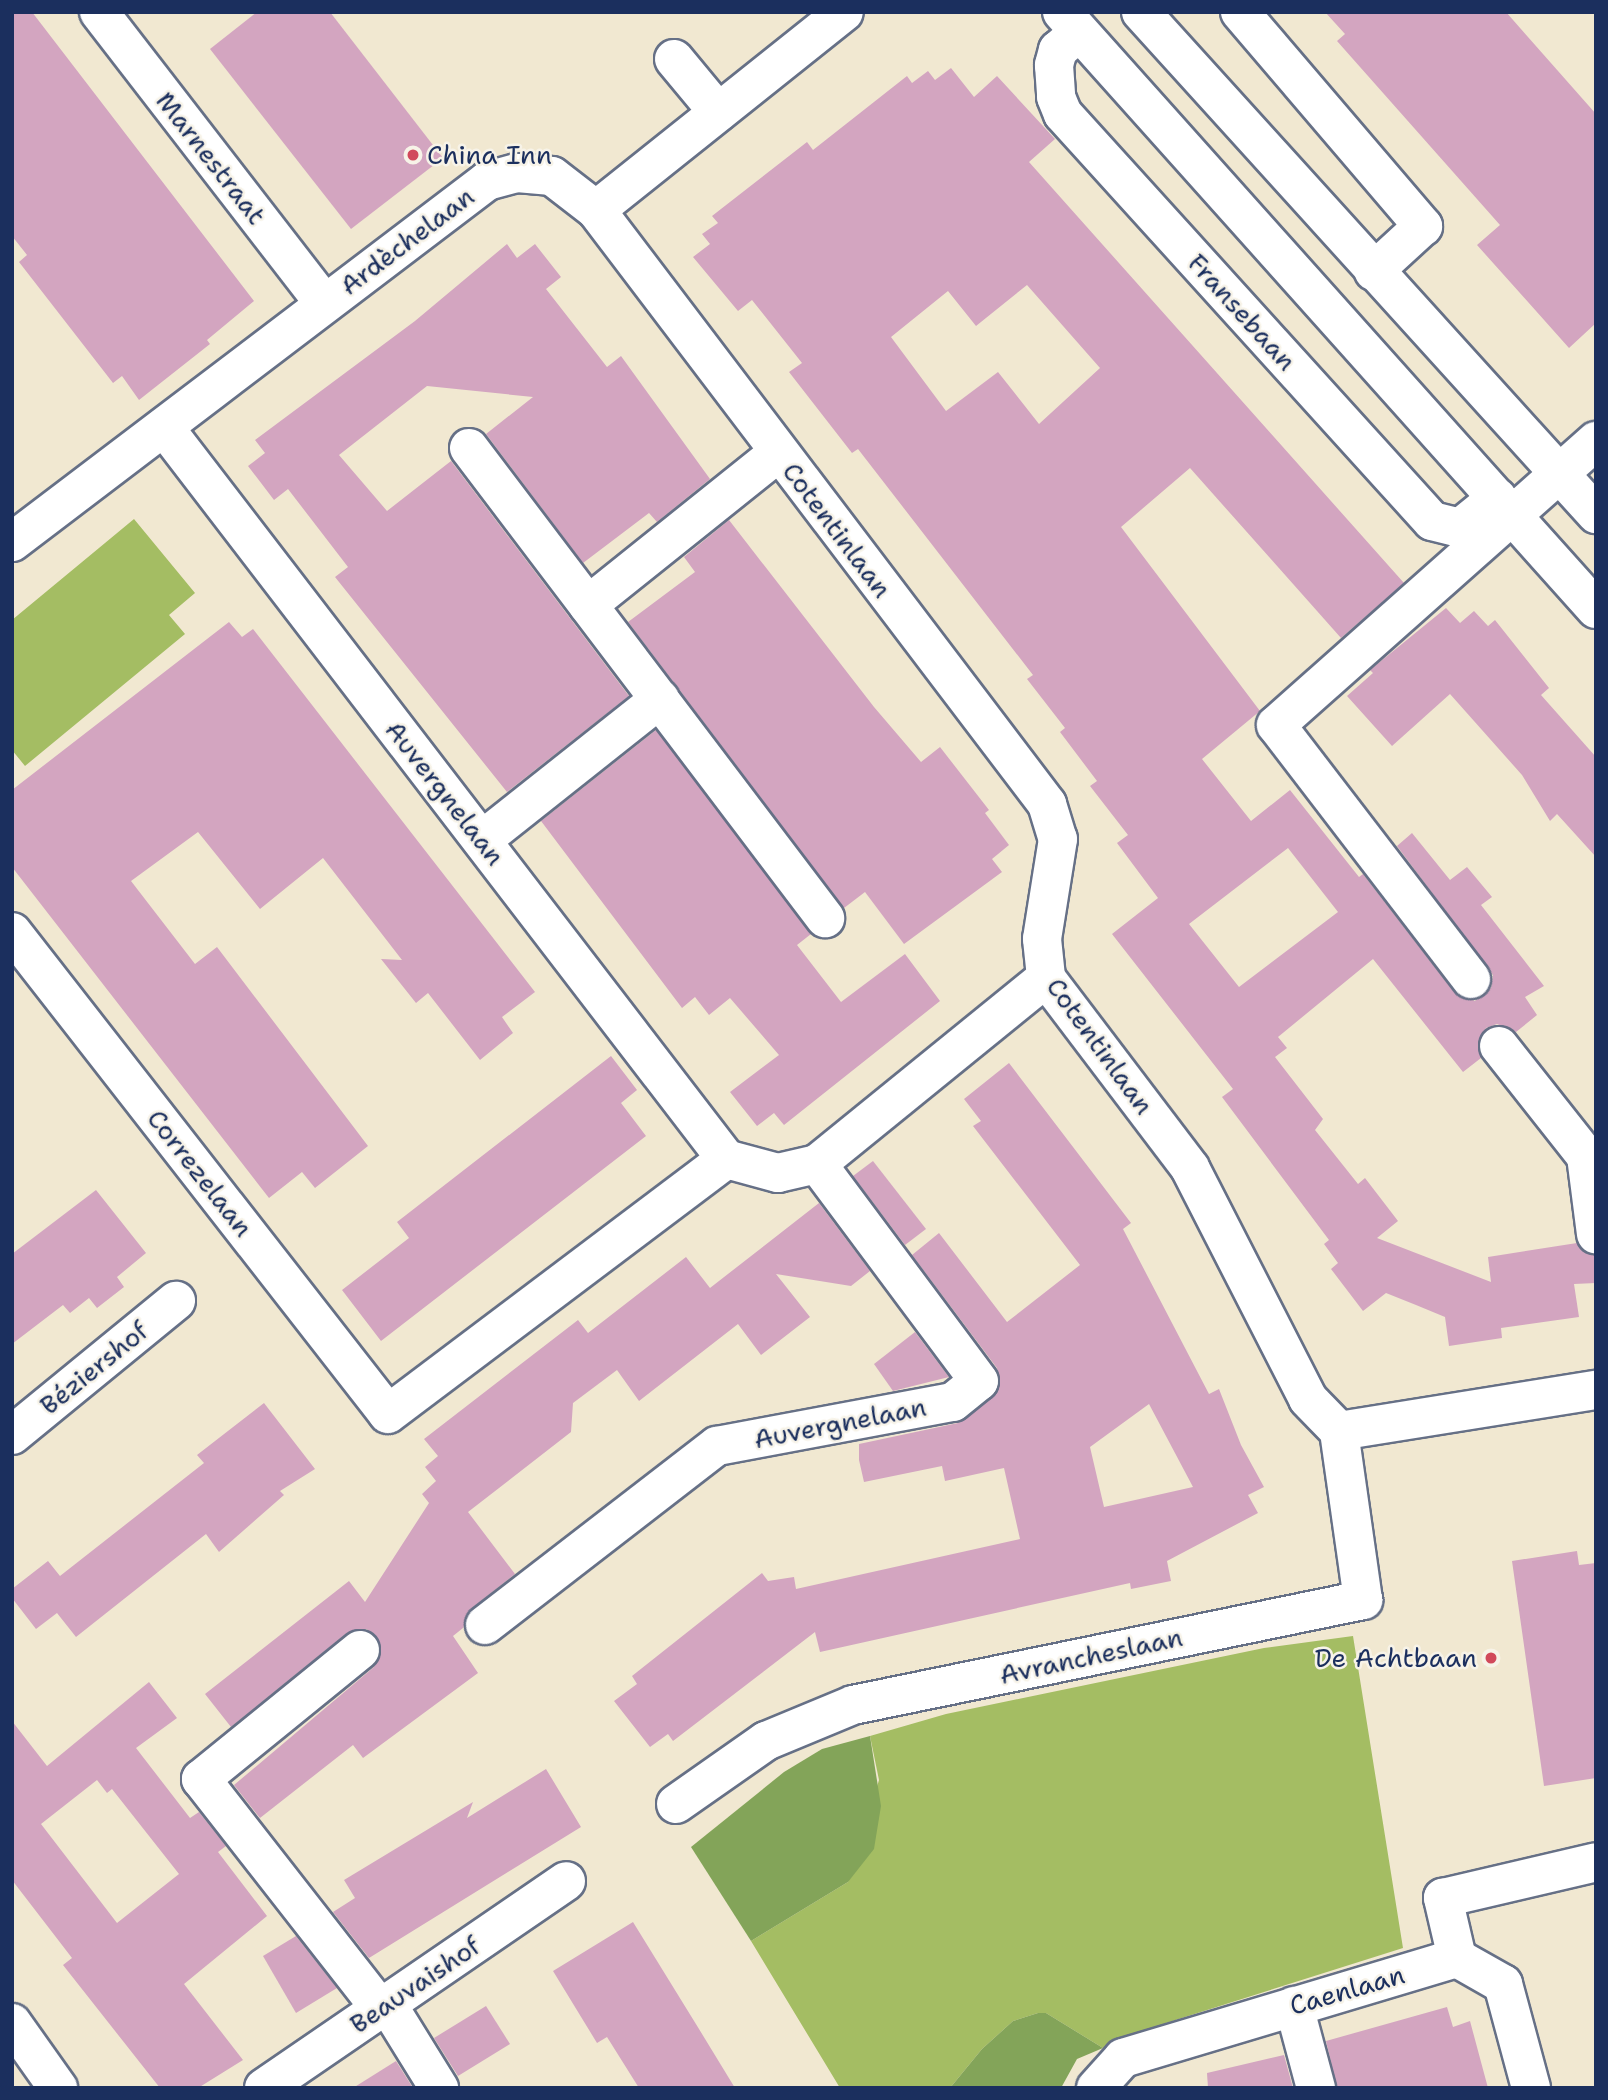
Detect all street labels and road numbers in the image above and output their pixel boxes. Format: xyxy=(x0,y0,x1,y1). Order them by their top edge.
street label: Marnestraat xyxy=(150,86,272,230)
street label: Ardèchelaan xyxy=(334,181,480,301)
street label: Fransebaan xyxy=(1182,247,1302,377)
street label: Cotentinlaan xyxy=(776,456,898,604)
street label: Auvergnelaan xyxy=(379,715,511,871)
street label: Cotentinlaan xyxy=(1040,972,1160,1120)
street label: Correzelaan xyxy=(141,1103,259,1243)
street label: Béziershof xyxy=(34,1315,154,1421)
street label: Auvergnelaan xyxy=(751,1391,929,1455)
street label: Avrancheslaan xyxy=(997,1621,1185,1691)
street label: Beauvaishof xyxy=(344,1930,486,2040)
street label: Caenlaan xyxy=(1286,1959,1408,2021)

